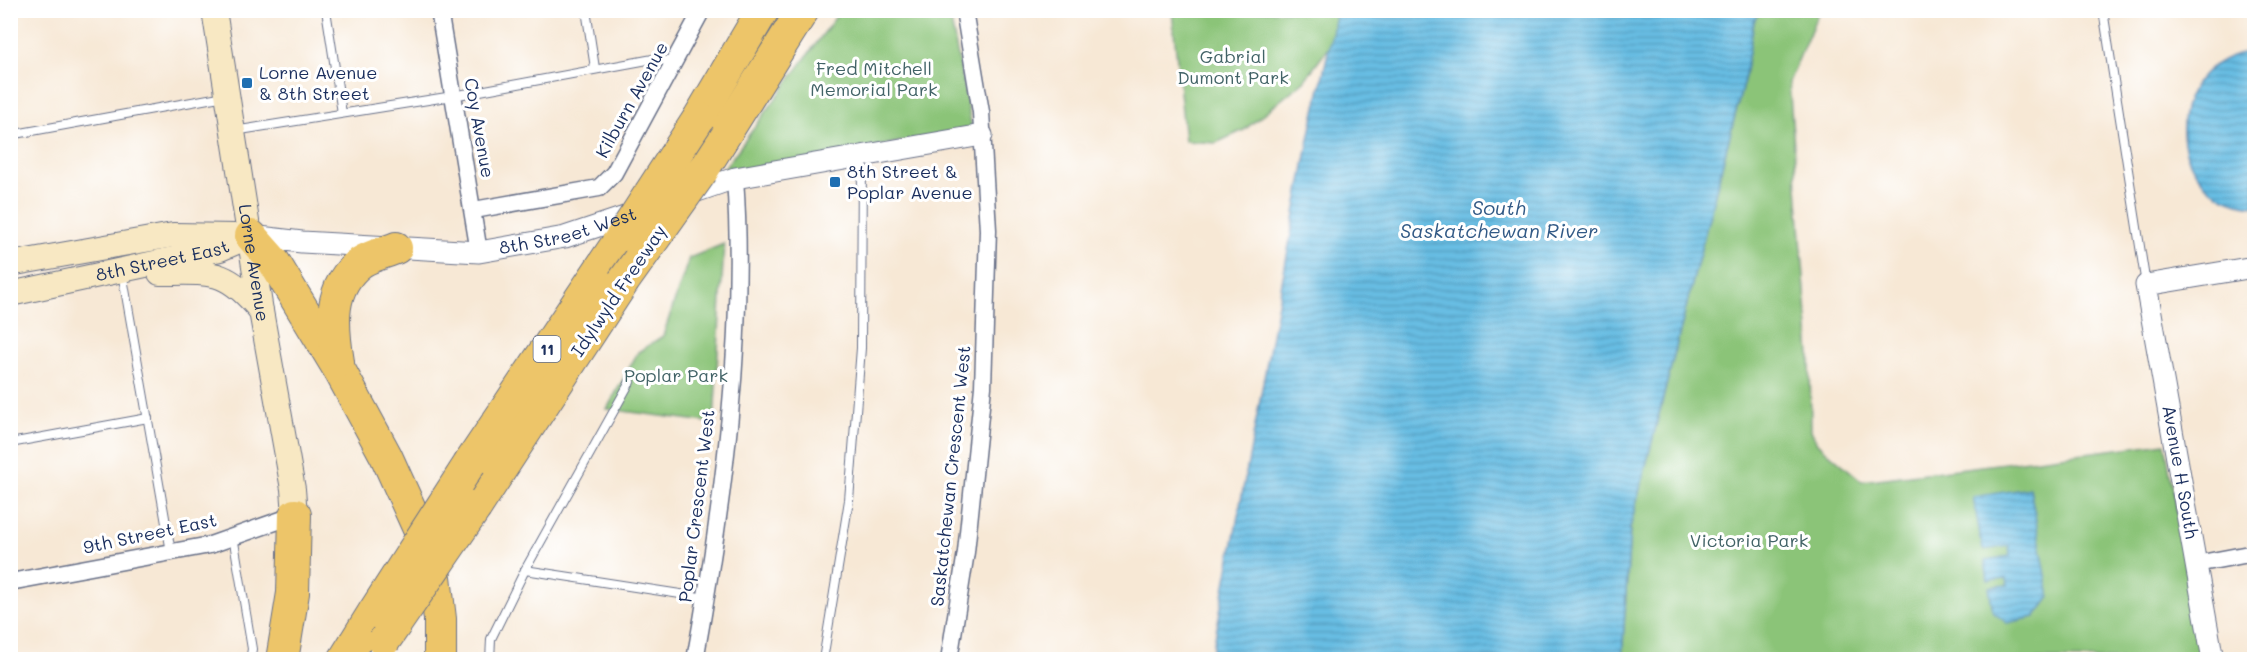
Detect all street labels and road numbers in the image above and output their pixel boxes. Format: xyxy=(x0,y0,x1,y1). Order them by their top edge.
street label: Kilburn Avenue xyxy=(589,37,673,162)
street label: Coy Avenue xyxy=(459,76,501,180)
street label: 8th Street West xyxy=(497,201,639,259)
street label: Lorne Avenue xyxy=(233,202,276,323)
street label: Idylwyld Freeway xyxy=(565,220,671,361)
street label: 8th Street East xyxy=(93,233,233,286)
road number: 11 xyxy=(534,336,560,362)
street label: Saskatchewan Crescent West xyxy=(924,344,976,608)
street label: Avenue H South xyxy=(2157,403,2205,541)
street label: Poplar Crescent West xyxy=(672,408,720,604)
street label: 9th Street East xyxy=(81,507,219,559)

